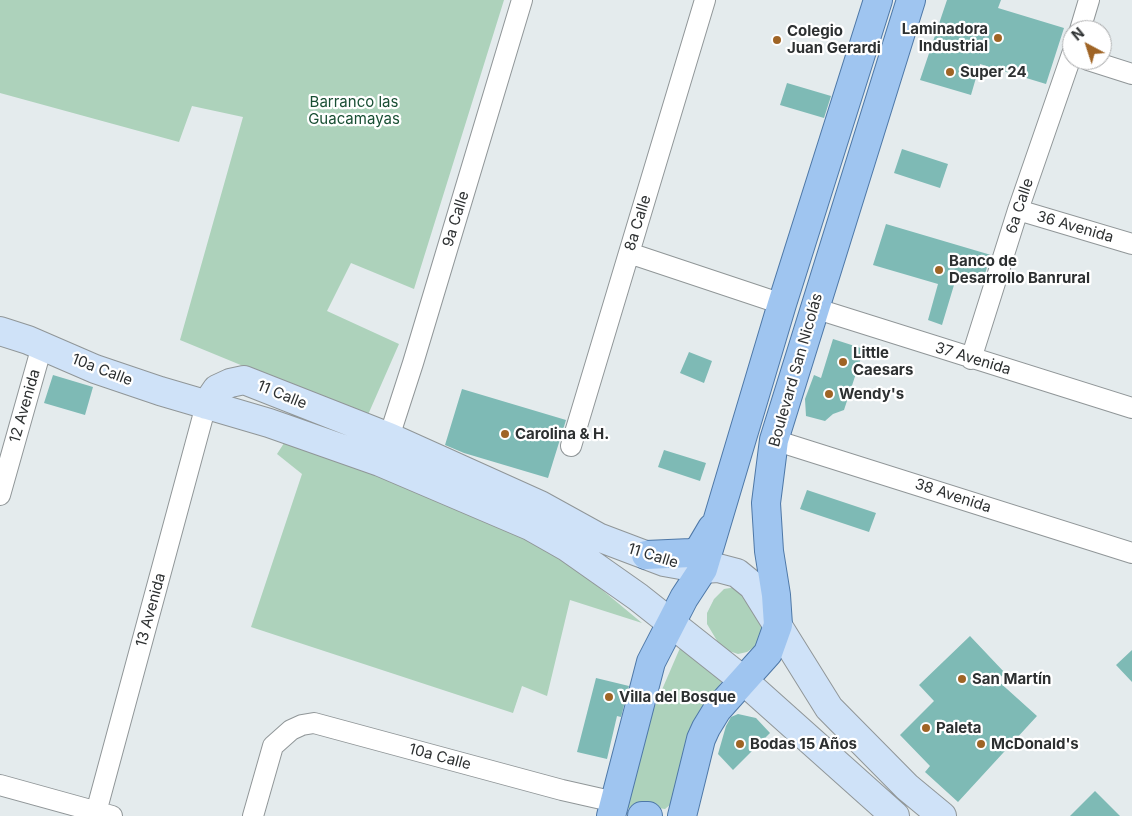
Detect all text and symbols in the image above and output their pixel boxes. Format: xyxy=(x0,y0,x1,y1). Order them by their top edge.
place label: Laminadora Industrial xyxy=(902,20,988,55)
north arrow xyxy=(1062,20,1112,70)
place label: Colegio Juan Gerardi xyxy=(787,22,881,57)
text: N xyxy=(1068,24,1087,44)
marker: Laminadora Industrial xyxy=(992,32,1004,44)
marker: Colegio Juan Gerardi xyxy=(771,34,783,46)
place label: Super 24 xyxy=(960,63,1027,81)
marker: Super 24 xyxy=(944,66,956,78)
park label: Barranco las Guacamayas xyxy=(308,93,400,128)
street label: 6a Calle xyxy=(1003,176,1037,236)
street label: 9a Calle xyxy=(439,189,473,249)
street label: 8a Calle xyxy=(621,193,655,253)
street label: 36 Avenida xyxy=(1035,207,1115,247)
place label: Banco de Desarrollo Banrural xyxy=(949,252,1090,287)
marker: Banco de Desarrollo Banrural xyxy=(933,264,945,276)
street label: Boulevard San Nicolás xyxy=(765,291,827,449)
street label: 37 Avenida xyxy=(933,339,1013,379)
place label: Little Caesars xyxy=(853,344,913,379)
street label: 10a Calle xyxy=(69,350,135,390)
marker: Little Caesars xyxy=(837,356,849,368)
street label: 12 Avenida xyxy=(6,367,44,445)
street label: 11 Calle xyxy=(255,377,309,413)
place label: Wendy's xyxy=(839,385,904,403)
marker: Wendy's xyxy=(823,388,835,400)
place label: Carolina & H. xyxy=(515,425,609,443)
marker: Carolina & H. xyxy=(499,428,511,440)
street label: 38 Avenida xyxy=(913,475,993,517)
street label: 11 Calle xyxy=(626,540,680,572)
street label: 13 Avenida xyxy=(132,571,170,649)
place label: San Martín xyxy=(972,670,1051,688)
marker: San Martín xyxy=(956,673,968,685)
place label: Villa del Bosque xyxy=(619,688,736,706)
marker: Villa del Bosque xyxy=(603,691,615,703)
place label: Paleta xyxy=(936,719,982,737)
marker: Paleta xyxy=(920,722,932,734)
place label: Bodas 15 Años xyxy=(750,735,857,753)
place label: McDonald's xyxy=(991,735,1079,753)
marker: Bodas 15 Años xyxy=(734,738,746,750)
marker: McDonald's xyxy=(975,738,987,750)
street label: 10a Calle xyxy=(407,740,473,774)

